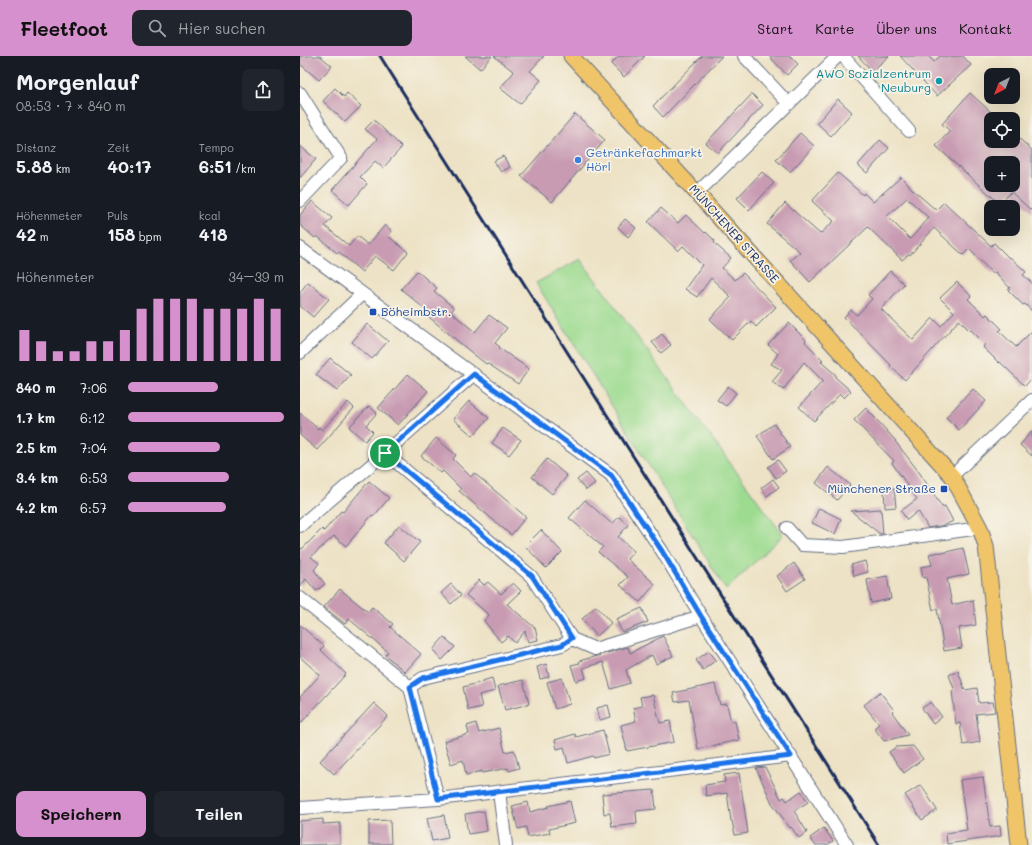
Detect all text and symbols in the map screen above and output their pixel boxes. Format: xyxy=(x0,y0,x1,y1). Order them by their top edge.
search box xyxy=(132,10,412,46)
text: Fleetfoot xyxy=(20,16,108,41)
icon: search xyxy=(146,17,168,39)
text: Hier suchen xyxy=(178,18,265,38)
text: Start xyxy=(757,19,793,38)
text: Karte xyxy=(815,19,854,38)
text: Über uns xyxy=(876,19,937,38)
text: Kontakt xyxy=(959,19,1012,38)
place label: AWO Sozialzentrum Neuburg xyxy=(816,65,931,95)
text: Morgenlauf xyxy=(16,67,139,96)
north arrow xyxy=(984,68,1020,104)
map controls xyxy=(984,68,1020,236)
button: share xyxy=(242,69,284,111)
marker: AWO Sozialzentrum Neuburg xyxy=(934,76,944,86)
text: 08:53 · 7 × 840 m xyxy=(16,97,126,114)
button: locate xyxy=(984,112,1020,148)
text: Distanz xyxy=(16,140,56,155)
text: Zeit xyxy=(107,140,130,155)
text: Tempo xyxy=(199,140,234,155)
place label: Getränkefachmarkt Hörl xyxy=(586,144,702,174)
text: 5.88 xyxy=(16,155,52,177)
text: 40:17 xyxy=(107,155,151,177)
text: 6:51 xyxy=(199,155,232,177)
marker: Getränkefachmarkt Hörl xyxy=(573,155,583,165)
button: + xyxy=(984,156,1020,192)
text: km xyxy=(52,161,70,176)
text: /km xyxy=(232,161,256,176)
street label: MÜNCHENER STRASSE xyxy=(686,181,783,286)
button: − xyxy=(984,200,1020,236)
text: Höhenmeter xyxy=(16,208,82,223)
text: Puls xyxy=(107,208,128,223)
text: kcal xyxy=(199,208,221,223)
text: 42 xyxy=(16,223,36,245)
text: 158 xyxy=(107,223,135,245)
text: 418 xyxy=(199,223,228,245)
text: m xyxy=(36,229,49,244)
text: bpm xyxy=(135,229,161,244)
text: Höhenmeter xyxy=(16,268,94,285)
text: 34–39 m xyxy=(228,268,284,285)
place label: Böheimbstr. xyxy=(381,303,451,319)
marker: Böheimbstr. xyxy=(368,307,378,317)
text: 840 m xyxy=(16,379,56,396)
text: 7:06 xyxy=(80,379,107,396)
text: 1.7 km xyxy=(16,409,55,426)
text: 6:12 xyxy=(80,409,105,426)
pin xyxy=(368,436,402,470)
text: 2.5 km xyxy=(16,439,57,456)
text: 7:04 xyxy=(80,439,107,456)
icon: arrive xyxy=(374,442,396,464)
text: 3.4 km xyxy=(16,469,58,486)
text: 6:53 xyxy=(80,469,107,486)
place label: Münchener Straße xyxy=(827,480,936,496)
marker: Münchener Straße xyxy=(939,484,949,494)
text: 4.2 km xyxy=(16,499,58,516)
text: 6:57 xyxy=(80,499,107,516)
button: Speichern xyxy=(16,791,146,837)
button: Teilen xyxy=(154,791,284,837)

